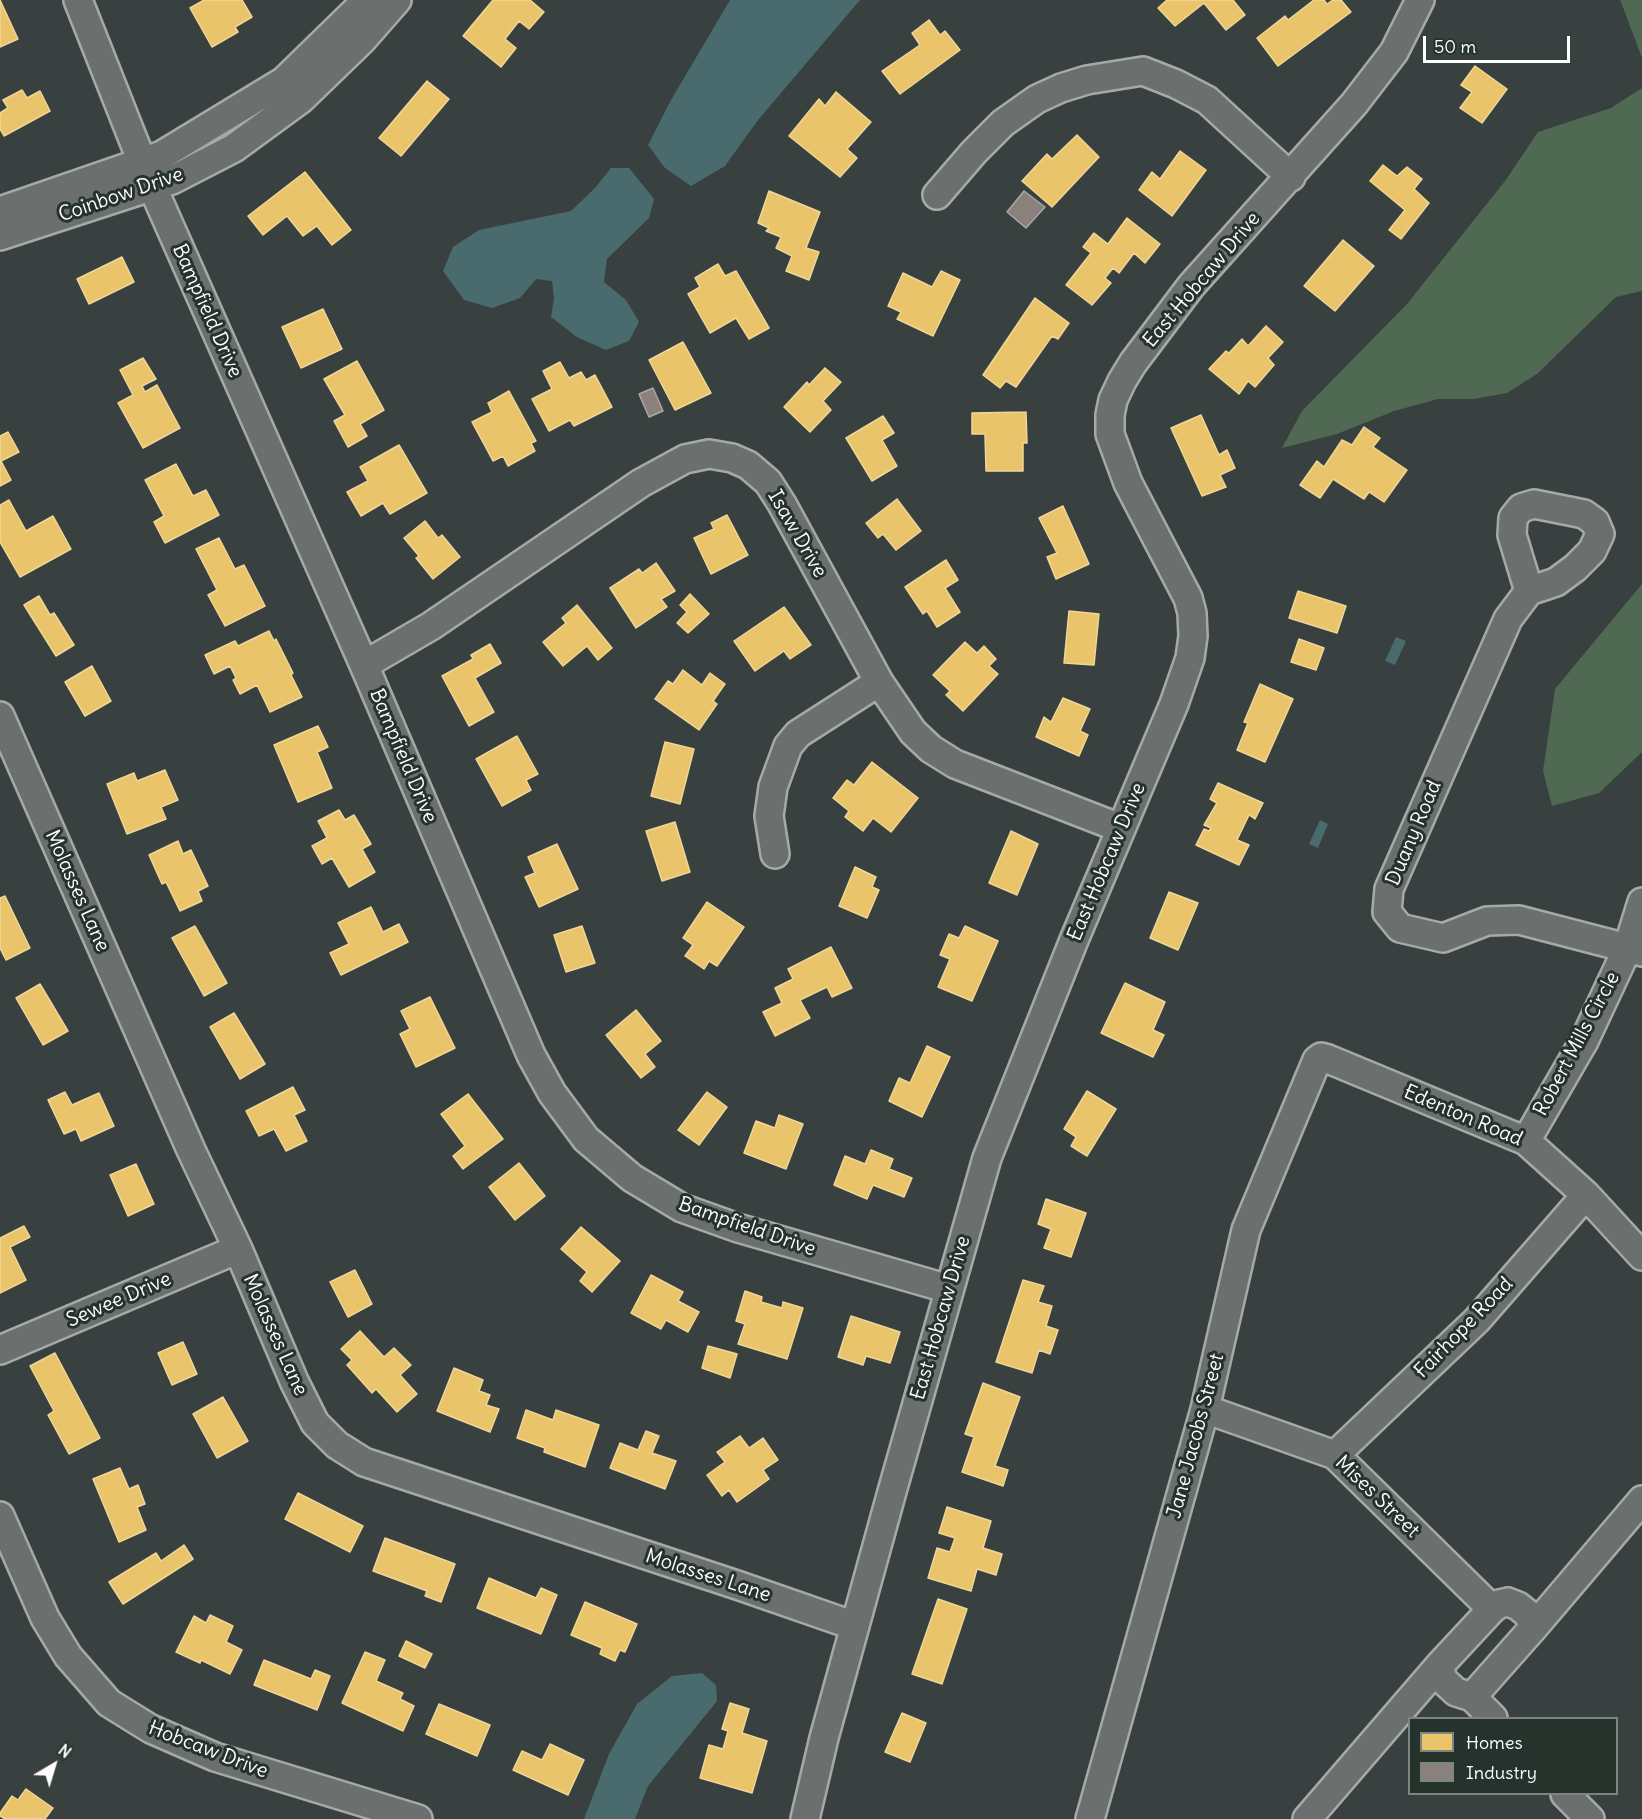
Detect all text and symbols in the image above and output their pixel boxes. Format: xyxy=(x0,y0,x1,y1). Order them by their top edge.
scale bar xyxy=(1426,24,1573,62)
text: 50 m xyxy=(1434,35,1476,58)
street label: Coinbow Drive xyxy=(55,162,187,228)
street label: East Hobcaw Drive xyxy=(1138,207,1266,353)
street label: Bampfield Drive xyxy=(167,241,247,381)
street label: Isaw Drive xyxy=(762,486,832,582)
street label: Bampfield Drive xyxy=(364,685,442,827)
street label: Duany Road xyxy=(1381,777,1447,889)
street label: East Hobcaw Drive xyxy=(1063,779,1151,945)
street label: Molasses Lane xyxy=(39,826,115,956)
street label: Robert Mills Circle xyxy=(1529,968,1625,1120)
street label: Edenton Road xyxy=(1400,1080,1526,1152)
street label: Bampfield Drive xyxy=(675,1192,819,1262)
street label: East Hobcaw Drive xyxy=(906,1233,976,1403)
street label: Sewee Drive xyxy=(63,1267,175,1333)
street label: Molasses Lane xyxy=(237,1270,313,1400)
street label: Fairhope Road xyxy=(1410,1273,1518,1383)
street label: Jane Jacobs Street xyxy=(1162,1351,1230,1521)
street label: Mises Street xyxy=(1330,1451,1424,1543)
street label: Molasses Lane xyxy=(642,1544,774,1608)
street label: Hobcaw Drive xyxy=(145,1716,271,1784)
legend xyxy=(1408,1717,1618,1795)
text: Homes xyxy=(1466,1731,1523,1754)
north arrow xyxy=(24,1735,84,1795)
text: N xyxy=(55,1740,76,1762)
text: Industry xyxy=(1466,1761,1537,1784)

